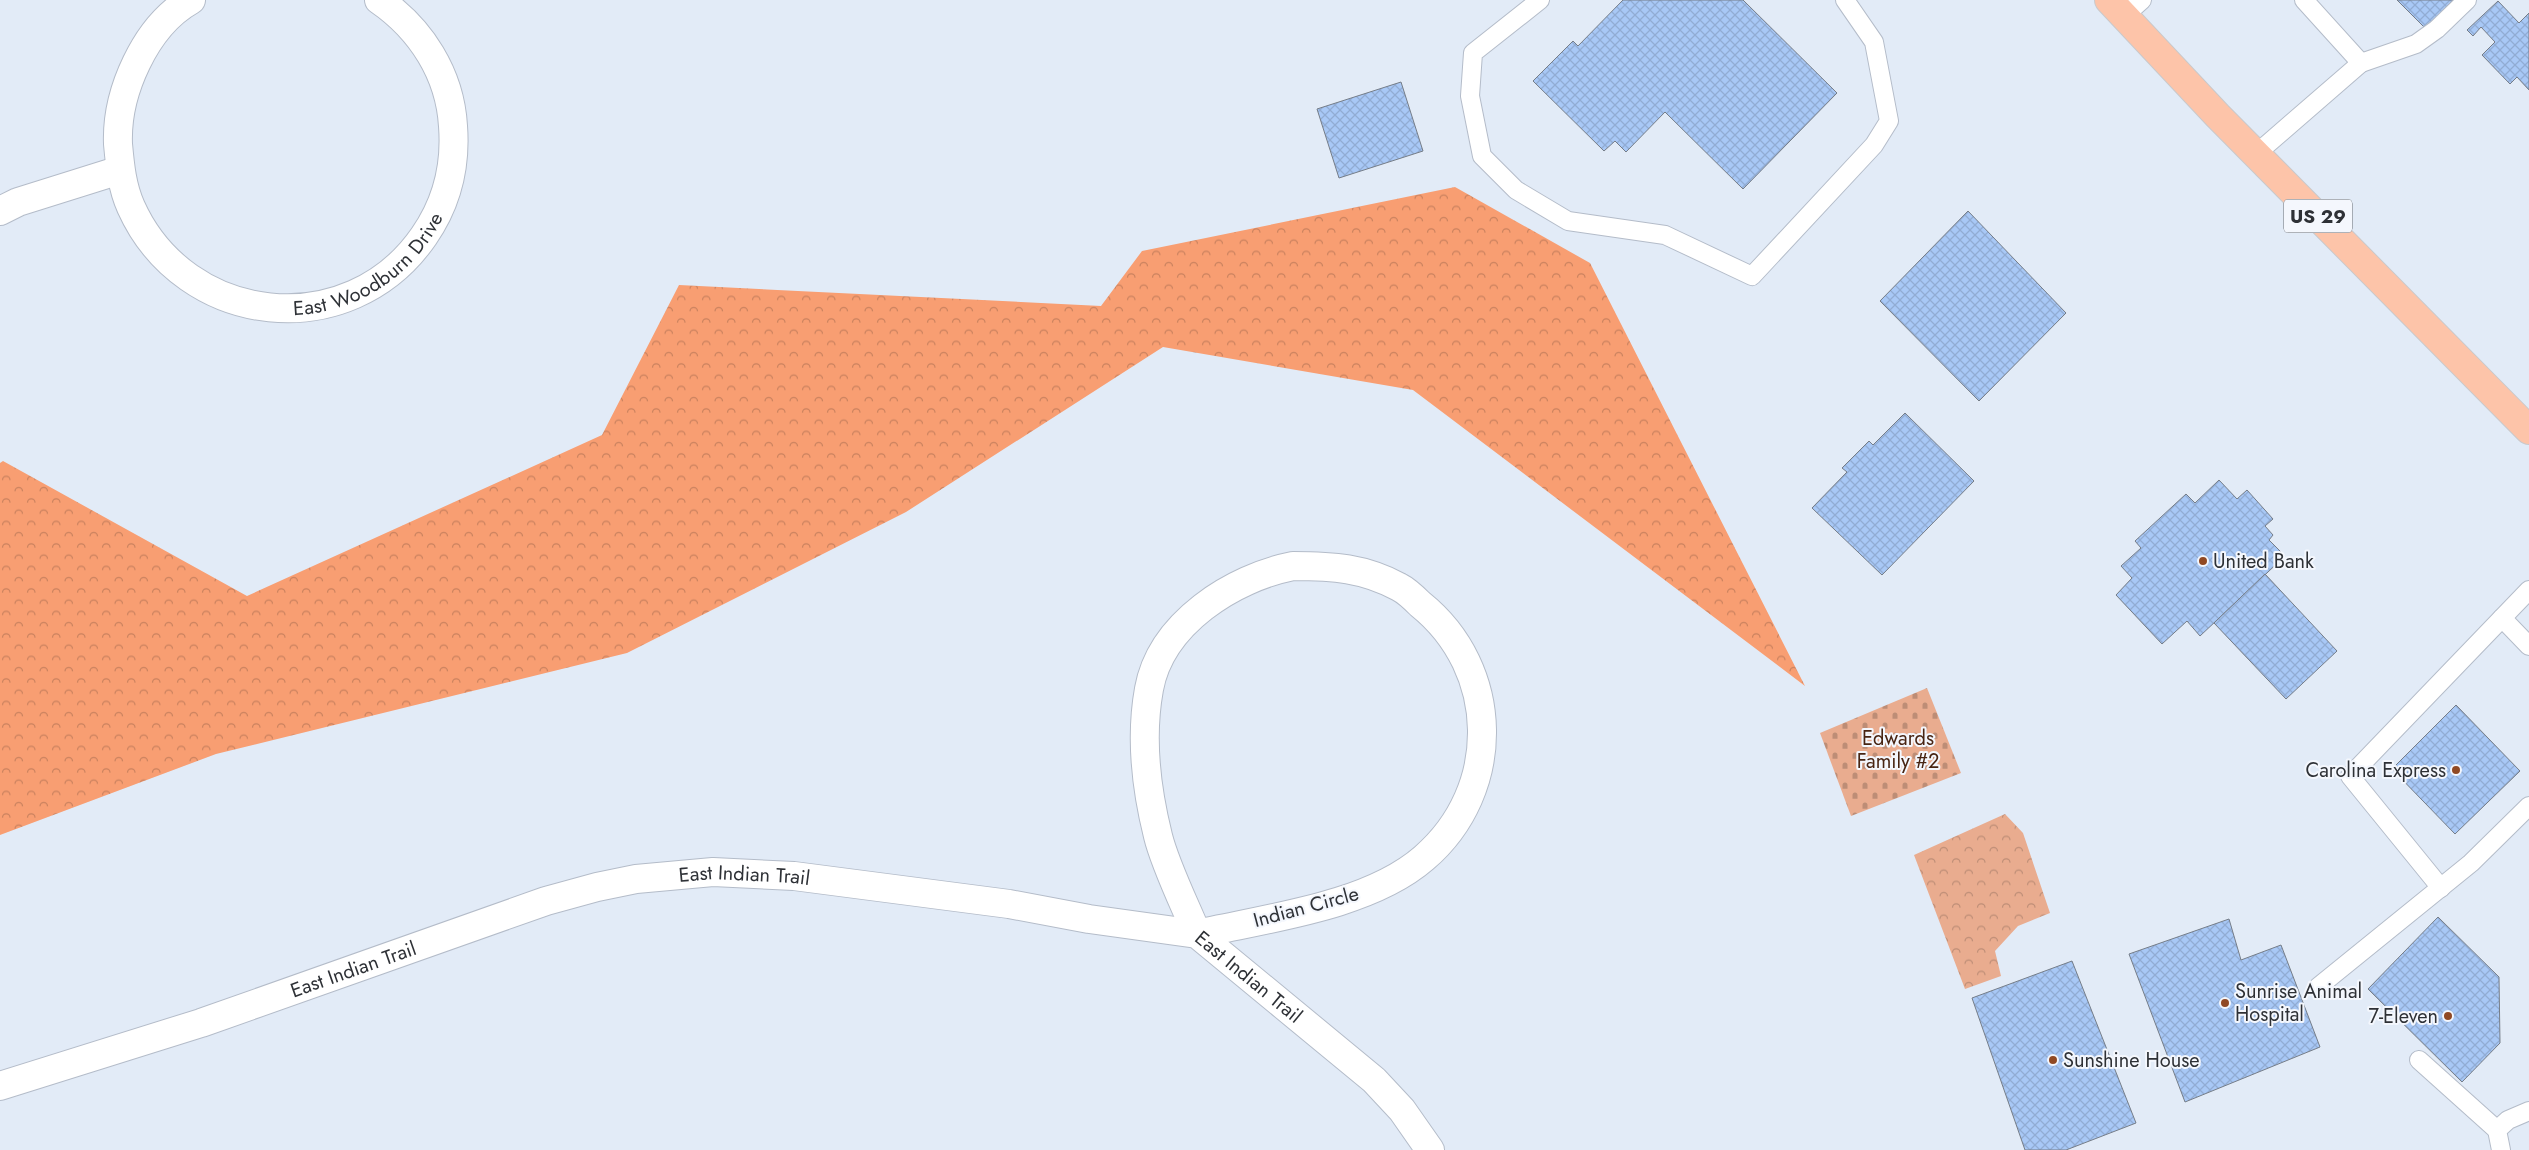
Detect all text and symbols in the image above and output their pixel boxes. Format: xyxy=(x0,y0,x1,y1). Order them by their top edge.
road number: US 29 xyxy=(2284,200,2352,232)
street label: East Woodburn Drive xyxy=(292,207,450,323)
place label: United Bank xyxy=(2213,547,2314,576)
marker: United Bank xyxy=(2197,555,2209,567)
park label: Edwards Family #2 xyxy=(1857,724,1939,776)
place label: Carolina Express xyxy=(2306,756,2446,785)
marker: Carolina Express xyxy=(2450,764,2462,776)
street label: East Indian Trail xyxy=(677,857,812,892)
street label: Indian Circle xyxy=(1250,879,1362,935)
street label: East Indian Trail xyxy=(1189,924,1309,1030)
street label: East Indian Trail xyxy=(286,934,420,1005)
place label: Sunrise Animal Hospital xyxy=(2235,977,2362,1029)
marker: Sunrise Animal Hospital xyxy=(2219,997,2231,1009)
place label: 7-Eleven xyxy=(2368,1002,2438,1031)
marker: 7-Eleven xyxy=(2442,1010,2454,1022)
place label: Sunshine House xyxy=(2063,1046,2200,1075)
marker: Sunshine House xyxy=(2047,1054,2059,1066)

